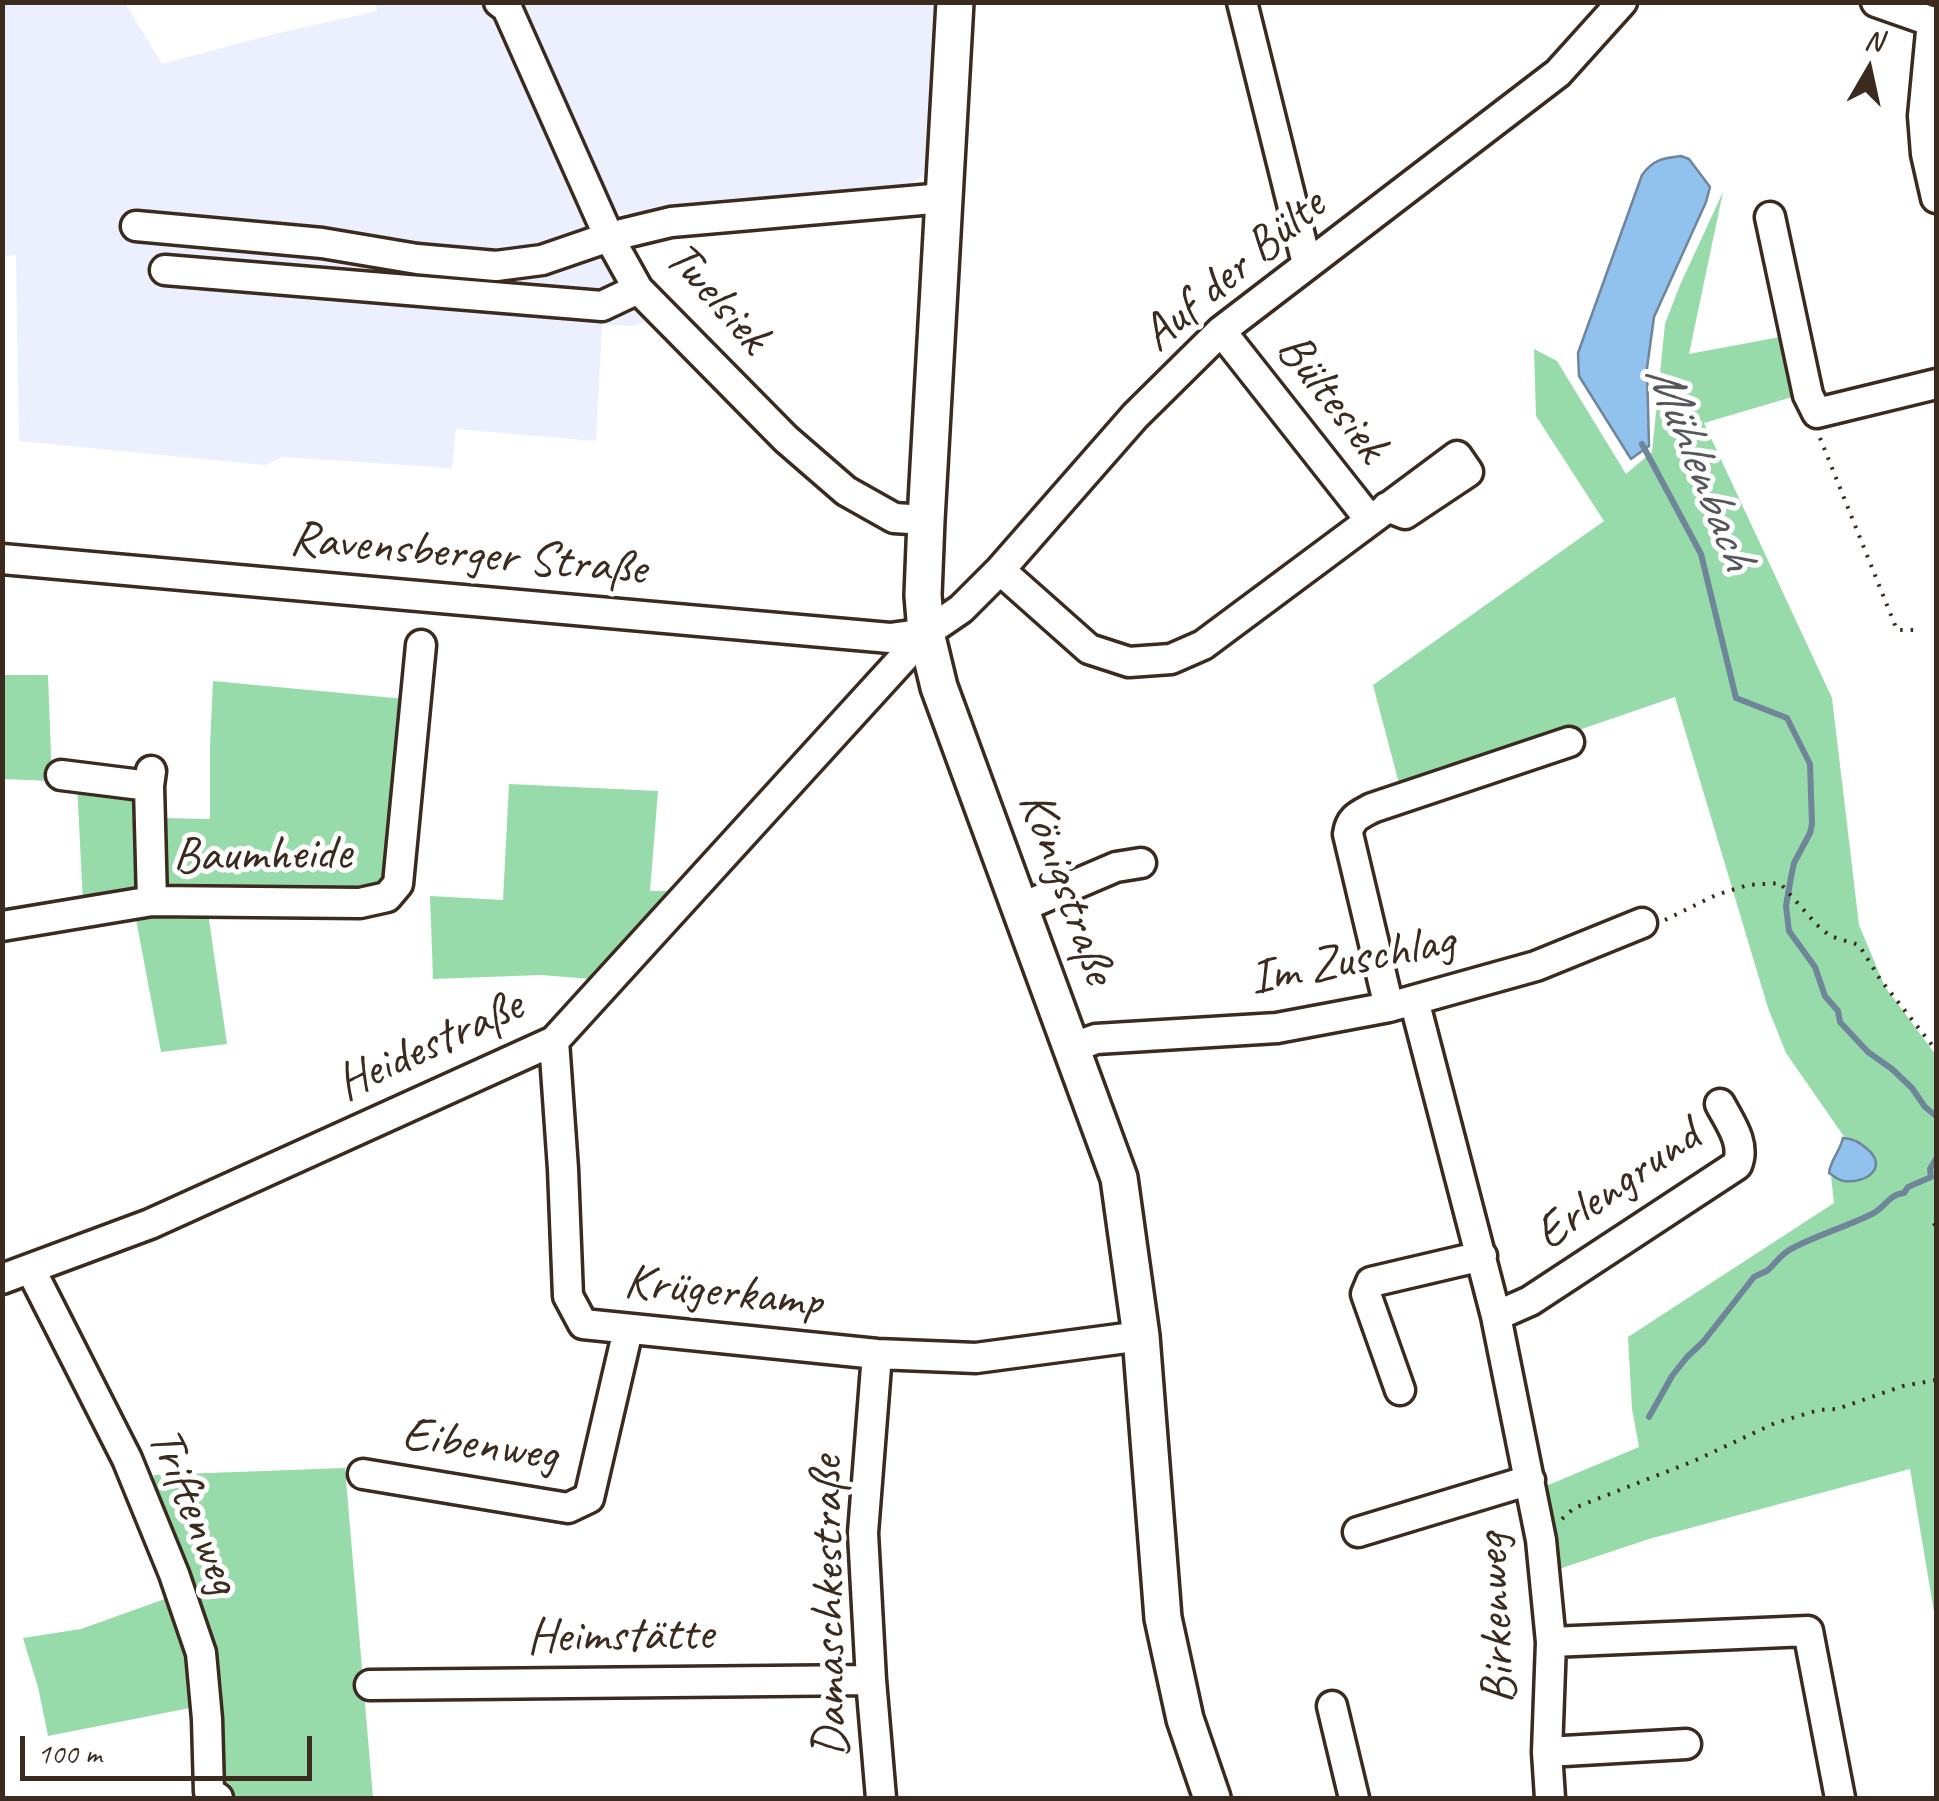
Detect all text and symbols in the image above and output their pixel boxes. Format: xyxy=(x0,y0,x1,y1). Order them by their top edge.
north arrow xyxy=(1819,20,1919,120)
text: N xyxy=(1862,21,1885,59)
street label: Auf der Bülte xyxy=(1130,177,1338,365)
street label: Twelsiek xyxy=(650,230,782,366)
street label: Bültesiek xyxy=(1262,322,1400,474)
water label: Mühlenbach xyxy=(1630,356,1768,578)
street label: Ravensberger Straße xyxy=(287,510,649,600)
street label: Königstraße xyxy=(1004,784,1128,992)
street label: Baumheide xyxy=(172,824,352,888)
street label: Im Zuschlag xyxy=(1245,912,1459,1010)
street label: Heidestraße xyxy=(327,977,533,1115)
street label: Erlengrund xyxy=(1524,1107,1712,1265)
street label: Krügerkamp xyxy=(621,1253,825,1333)
street label: Eibenweg xyxy=(399,1405,561,1487)
street label: Triftenweg xyxy=(133,1419,253,1603)
street label: Damaschkestraße xyxy=(797,1456,863,1758)
street label: Birkenweg xyxy=(1463,1532,1531,1706)
street label: Heimstätte xyxy=(526,1605,714,1669)
scale bar xyxy=(25,1716,318,1778)
text: 100 m xyxy=(37,1734,102,1772)

